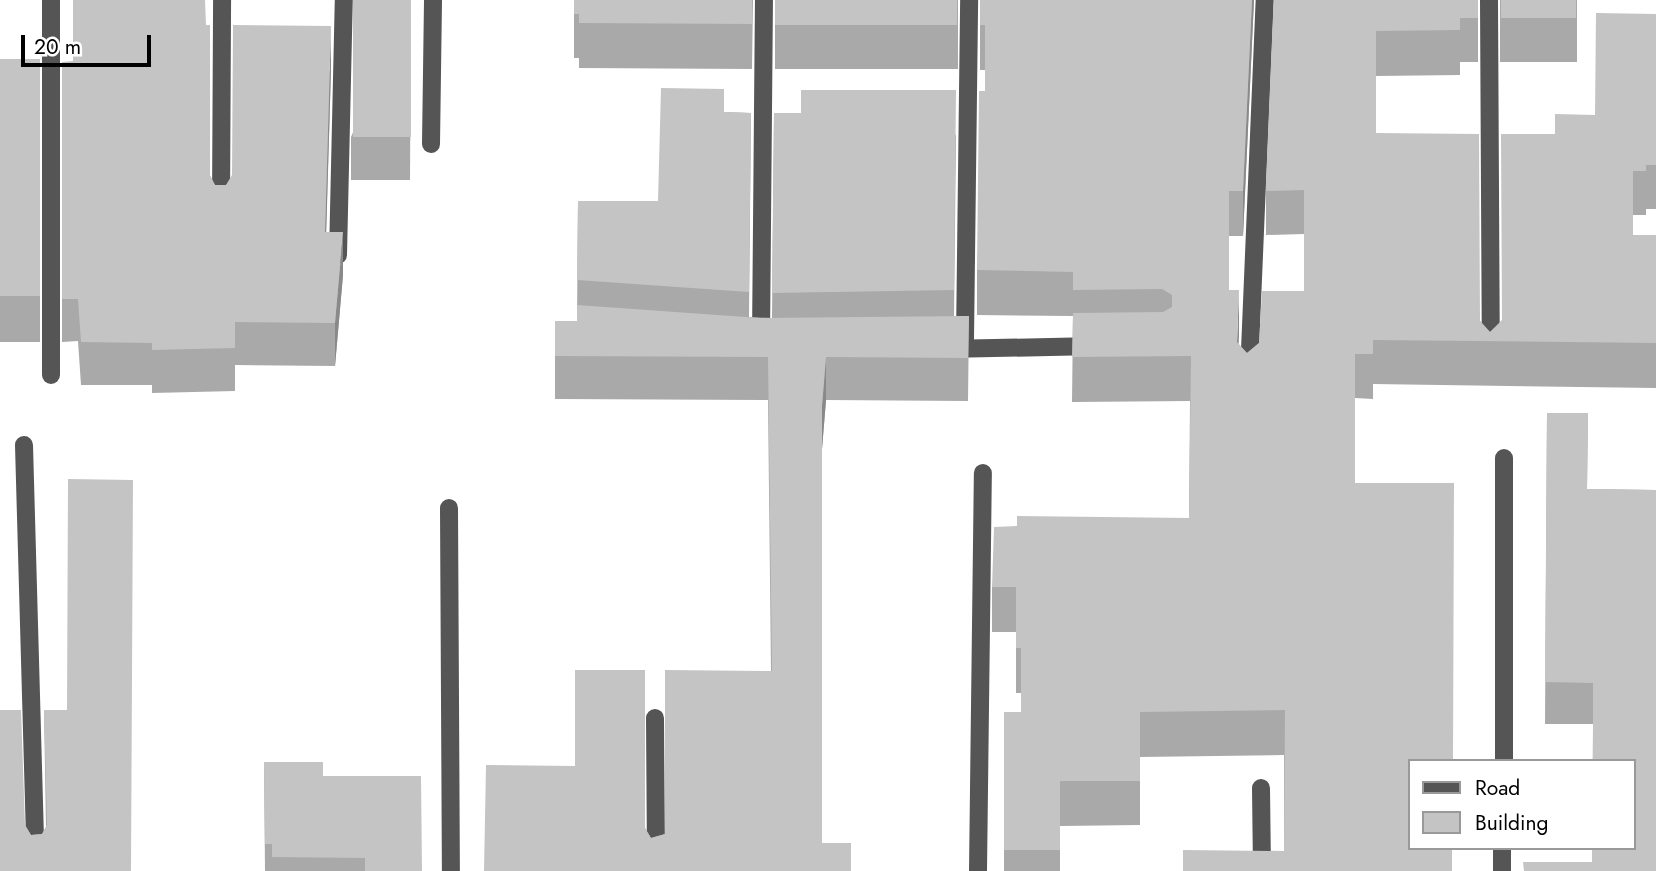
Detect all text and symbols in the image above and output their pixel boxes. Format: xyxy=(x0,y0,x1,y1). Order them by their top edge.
scale bar xyxy=(24,21,154,65)
text: 20 m xyxy=(34,32,81,62)
legend xyxy=(1408,759,1635,850)
text: Road xyxy=(1475,773,1520,803)
text: Building xyxy=(1475,808,1548,838)

